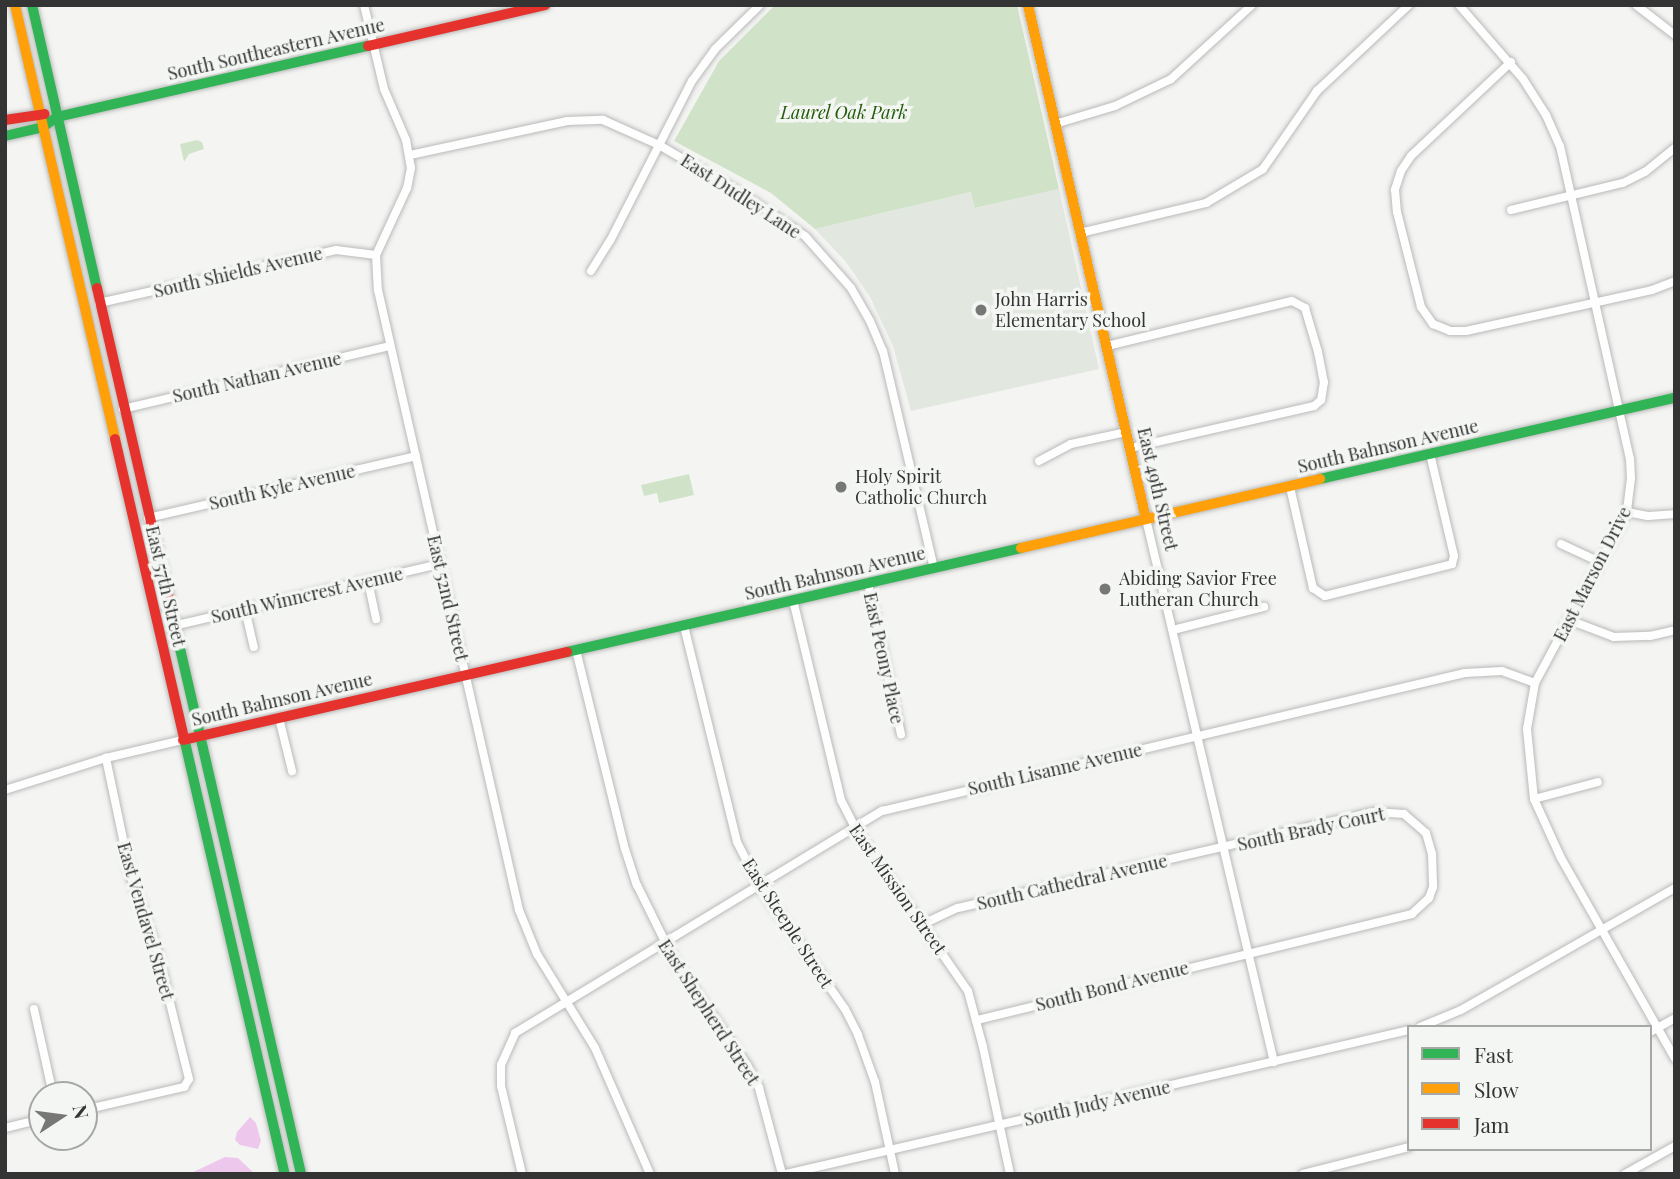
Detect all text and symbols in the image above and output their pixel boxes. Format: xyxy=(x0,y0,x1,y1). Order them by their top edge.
street label: South Southeastern Avenue xyxy=(165,13,387,85)
park label: Laurel Oak Park xyxy=(780,101,908,123)
street label: East Dudley Lane xyxy=(677,149,805,243)
street label: South Shields Avenue xyxy=(151,242,325,302)
place label: John Harris Elementary School xyxy=(995,289,1147,332)
marker: John Harris Elementary School xyxy=(973,302,989,318)
street label: South Nathan Avenue xyxy=(170,347,344,407)
street label: South Bahnson Avenue xyxy=(1295,415,1481,477)
street label: East 49th Street xyxy=(1133,425,1183,553)
street label: South Kyle Avenue xyxy=(207,460,357,514)
place label: Holy Spirit Catholic Church xyxy=(855,466,987,508)
marker: Holy Spirit Catholic Church xyxy=(833,479,849,495)
street label: East Marson Drive xyxy=(1549,503,1635,645)
street label: East 57th Street xyxy=(142,523,190,649)
street label: East 52nd Street xyxy=(423,533,473,663)
street label: South Bahnson Avenue xyxy=(742,542,928,604)
street label: South Winncrest Avenue xyxy=(208,562,406,628)
place label: Abiding Savior Free Lutheran Church xyxy=(1119,568,1277,610)
marker: Abiding Savior Free Lutheran Church xyxy=(1097,581,1113,597)
street label: East Peony Place xyxy=(859,590,909,726)
street label: South Bahnson Avenue xyxy=(189,668,375,730)
street label: South Lisanne Avenue xyxy=(965,738,1145,800)
street label: South Brady Court xyxy=(1235,803,1387,855)
street label: East Mission Street xyxy=(845,819,951,959)
street label: East Vendavel Street xyxy=(113,839,179,1003)
street label: South Cathedral Avenue xyxy=(974,850,1170,914)
street label: East Steeple Street xyxy=(738,854,838,992)
street label: East Shepherd Street xyxy=(654,935,764,1089)
street label: South Bond Avenue xyxy=(1033,956,1191,1016)
legend xyxy=(1407,1025,1652,1151)
text: Fast xyxy=(1474,1040,1513,1068)
street label: South Judy Avenue xyxy=(1021,1075,1173,1131)
text: Slow xyxy=(1474,1075,1519,1103)
north arrow xyxy=(28,1081,98,1151)
text: N xyxy=(67,1102,96,1121)
text: Jam xyxy=(1474,1110,1510,1138)

